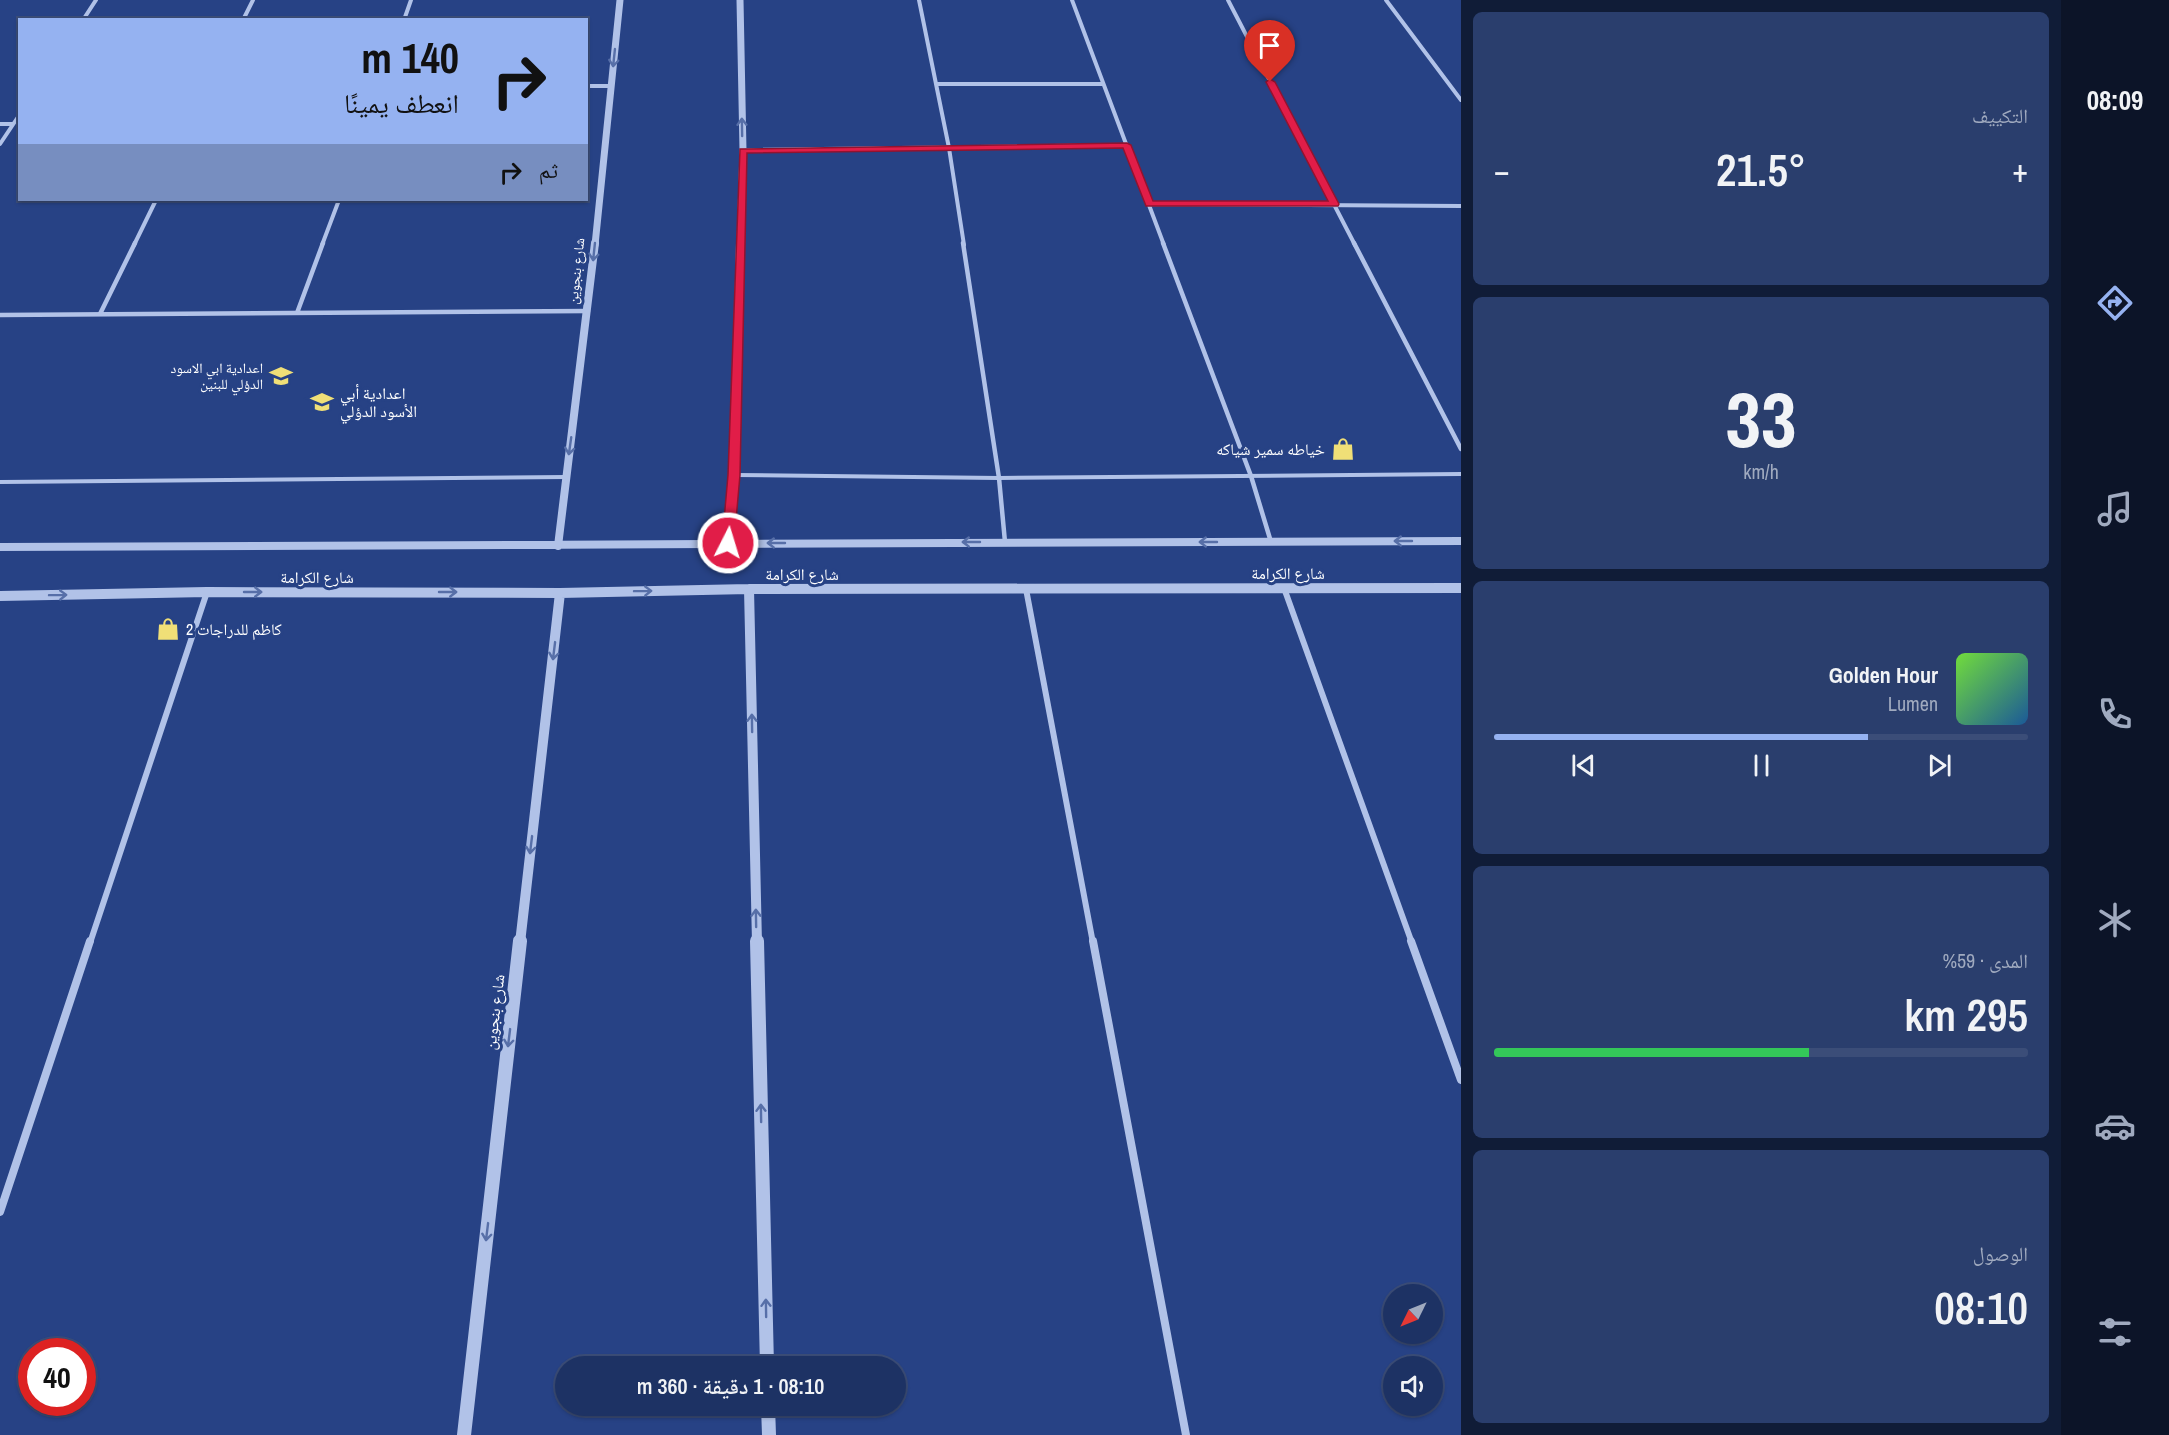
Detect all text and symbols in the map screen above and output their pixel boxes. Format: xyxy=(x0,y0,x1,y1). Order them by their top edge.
pin xyxy=(1244,20,1295,82)
icon: arrive xyxy=(1253,29,1286,62)
text: 140 m xyxy=(361,30,459,86)
icon: right xyxy=(480,42,558,120)
one-way arrow xyxy=(608,48,619,68)
text: 08:09 xyxy=(2087,82,2143,118)
text: انعطف يمينًا xyxy=(344,85,459,121)
text: التكييف xyxy=(1972,102,2028,129)
one-way arrow xyxy=(737,118,748,138)
text: 21.5° xyxy=(1716,139,1806,200)
text: − xyxy=(1494,148,1510,192)
text: + xyxy=(2012,148,2028,192)
text: ثم xyxy=(539,155,558,185)
icon: right xyxy=(494,156,527,189)
street label: شارع بنجوين xyxy=(564,237,589,305)
one-way arrow xyxy=(588,242,599,262)
icon: directions xyxy=(2094,282,2136,324)
place label: اعدادية ابي الاسود الدؤلي للبنين xyxy=(170,359,263,396)
school or university icon: اعدادية ابي الاسود الدؤلي للبنين xyxy=(268,363,294,389)
text: 33 xyxy=(1725,366,1797,471)
place label: اعدادية أبي الأسود الدؤلي xyxy=(340,382,417,424)
school or university icon: اعدادية أبي الأسود الدؤلي xyxy=(309,389,335,415)
one-way arrow xyxy=(564,435,575,455)
shop icon: خياطه سمير شياكه xyxy=(1330,436,1356,462)
place label: خياطه سمير شياكه xyxy=(1216,438,1325,460)
text: km/h xyxy=(1743,458,1779,485)
icon: music xyxy=(2094,488,2136,530)
position arrow xyxy=(696,511,760,575)
one-way arrow xyxy=(1393,535,1413,547)
one-way arrow xyxy=(961,536,981,548)
one-way arrow xyxy=(1198,536,1218,548)
one-way arrow xyxy=(766,537,786,548)
street label: شارع الكرامة xyxy=(1251,562,1325,584)
street label: شارع الكرامة xyxy=(765,563,839,585)
street label: شارع الكرامة xyxy=(280,566,354,588)
one-way arrow xyxy=(243,586,263,598)
one-way arrow xyxy=(633,586,653,597)
one-way arrow xyxy=(438,587,458,598)
one-way arrow xyxy=(48,589,68,601)
shop icon: كاظم للدراجات 2 xyxy=(155,616,181,642)
place label: كاظم للدراجات 2 xyxy=(186,618,282,640)
one-way arrow xyxy=(548,641,559,660)
text: Golden Hour xyxy=(1829,660,1938,690)
text: Lumen xyxy=(1888,690,1938,717)
icon: phone xyxy=(2094,693,2136,735)
one-way arrow xyxy=(746,714,758,734)
icon: previous xyxy=(1567,749,1600,782)
icon: pause xyxy=(1745,749,1778,782)
icon: next xyxy=(1923,749,1956,782)
one-way arrow xyxy=(526,834,537,854)
icon: climate xyxy=(2094,899,2136,941)
one-way arrow xyxy=(751,909,762,929)
text: المدى · 59% xyxy=(1942,947,2028,974)
street label: شارع بنجوين xyxy=(478,973,510,1051)
text: 295 km xyxy=(1904,984,2028,1045)
one-way arrow xyxy=(503,1028,514,1048)
one-way arrow xyxy=(755,1104,767,1124)
icon: car xyxy=(2094,1105,2136,1147)
one-way arrow xyxy=(481,1222,492,1242)
text: الوصول xyxy=(1973,1240,2028,1267)
text: 08:10 xyxy=(1934,1277,2028,1338)
north arrow xyxy=(1383,1284,1443,1344)
map controls xyxy=(1383,1284,1443,1416)
one-way arrow xyxy=(760,1299,771,1319)
icon: filters xyxy=(2094,1311,2136,1353)
speed limit sign: 40 xyxy=(18,1338,96,1416)
button: sound xyxy=(1383,1356,1443,1416)
text: 08:10 · 1 دقيقة · 360 m xyxy=(637,1371,824,1401)

